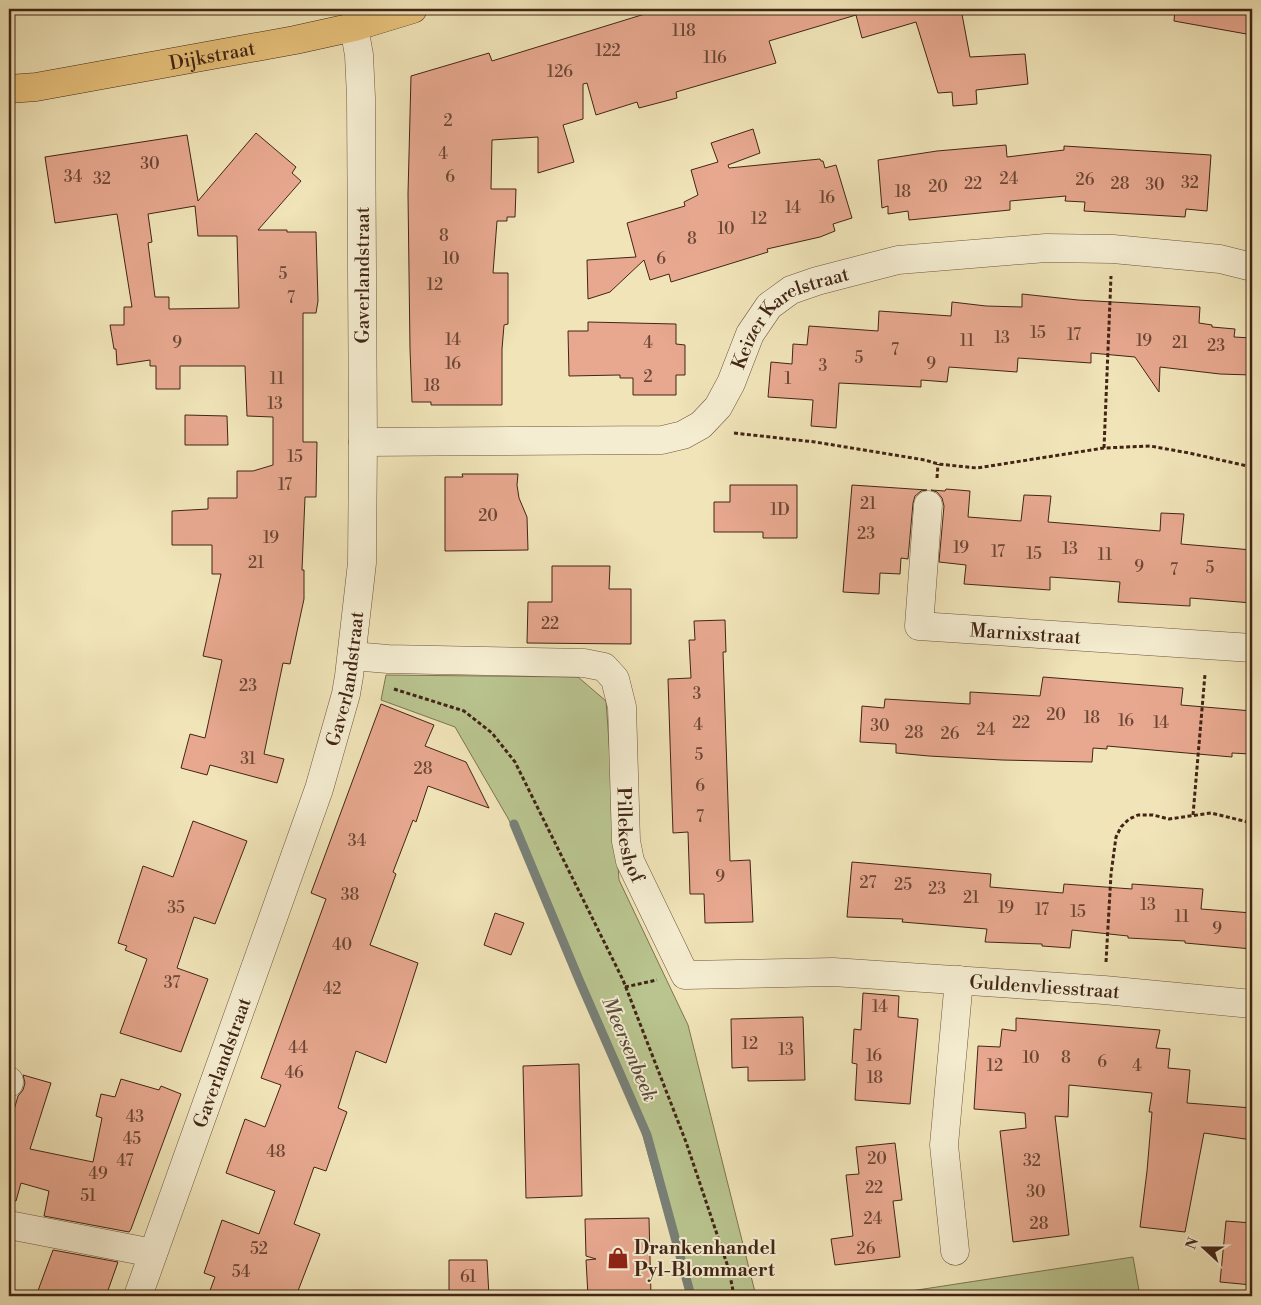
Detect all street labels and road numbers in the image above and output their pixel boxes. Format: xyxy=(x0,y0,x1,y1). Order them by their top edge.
street label: Dijkstraat xyxy=(167,36,257,76)
street label: Gaverlandstraat xyxy=(351,206,375,343)
street label: Keizer Karelstraat xyxy=(727,262,852,373)
street label: Gaverlandstraat xyxy=(321,610,369,749)
street label: Marnixstraat xyxy=(969,618,1082,650)
street label: Pillekeshof xyxy=(611,787,650,888)
street label: Guldenvliesstraat xyxy=(969,970,1121,1004)
street label: Gaverlandstraat xyxy=(188,994,257,1131)

